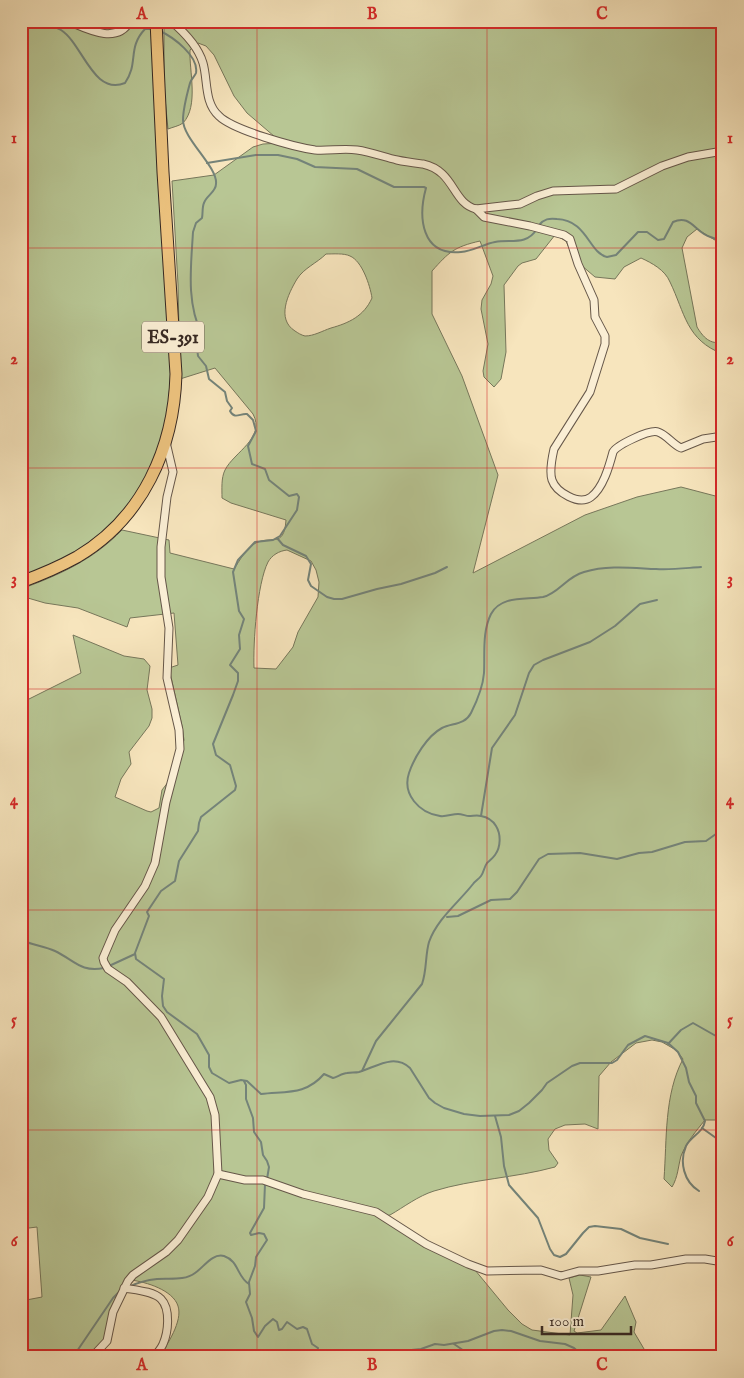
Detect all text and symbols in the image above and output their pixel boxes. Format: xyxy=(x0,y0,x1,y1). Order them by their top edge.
text: A xyxy=(136,5,149,25)
text: B xyxy=(367,5,378,25)
text: C xyxy=(596,5,608,25)
text: 1 xyxy=(11,129,17,149)
text: 1 xyxy=(727,129,733,149)
road number: ES-391 xyxy=(142,322,204,352)
text: 2 xyxy=(10,350,18,370)
text: 2 xyxy=(726,350,734,370)
text: 3 xyxy=(11,570,17,590)
text: 3 xyxy=(727,570,733,590)
text: 4 xyxy=(10,791,19,811)
text: 4 xyxy=(726,791,735,811)
text: 5 xyxy=(11,1011,17,1031)
text: 5 xyxy=(727,1011,733,1031)
text: 6 xyxy=(11,1232,19,1252)
text: 6 xyxy=(727,1232,735,1252)
scale bar xyxy=(542,1303,630,1335)
text: 100 m xyxy=(549,1312,585,1331)
text: A xyxy=(136,1356,149,1376)
text: B xyxy=(367,1356,378,1376)
text: C xyxy=(596,1356,608,1376)

